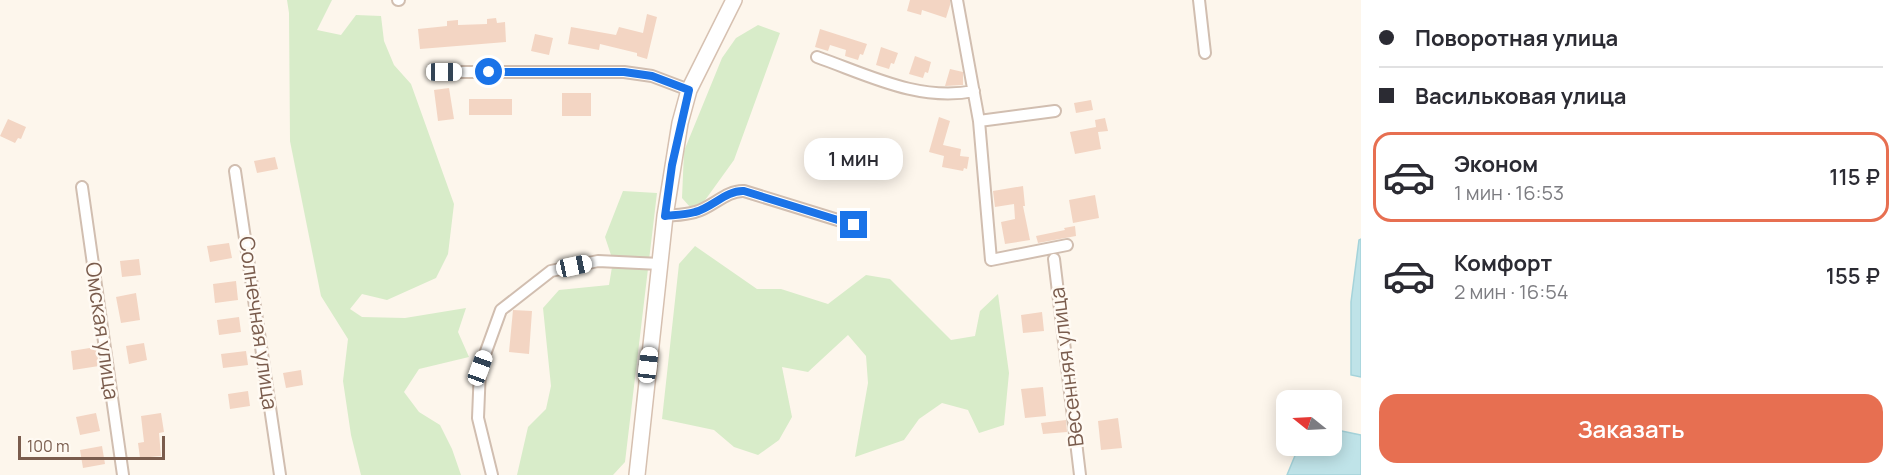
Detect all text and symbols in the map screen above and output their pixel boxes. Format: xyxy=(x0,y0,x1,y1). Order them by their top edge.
text: Поворотная улица xyxy=(1415,23,1618,53)
route start xyxy=(475,58,502,85)
car xyxy=(426,63,462,81)
text: Васильковая улица xyxy=(1415,81,1626,111)
callout: 1 мин xyxy=(804,138,904,180)
text: 1 мин xyxy=(828,145,879,172)
text: Эконом xyxy=(1454,149,1538,179)
icon: car xyxy=(1382,150,1436,204)
text: 115 ₽ xyxy=(1829,162,1880,192)
text: 1 мин · 16:53 xyxy=(1454,179,1564,206)
route end xyxy=(840,211,867,238)
street label: Солнечная улица xyxy=(233,234,285,411)
text: Комфорт xyxy=(1454,248,1552,278)
icon: car xyxy=(1382,249,1436,303)
car xyxy=(555,253,593,279)
street label: Омская улица xyxy=(79,260,126,401)
text: 155 ₽ xyxy=(1826,261,1880,291)
text: 2 мин · 16:54 xyxy=(1454,278,1569,305)
street label: Весенняя улица xyxy=(1042,286,1090,449)
car xyxy=(637,346,659,384)
car xyxy=(465,348,495,388)
north arrow xyxy=(1276,390,1342,456)
map controls xyxy=(1276,390,1342,456)
button: Заказать xyxy=(1379,394,1883,463)
scale bar xyxy=(18,433,165,460)
text: 100 m xyxy=(27,435,70,457)

